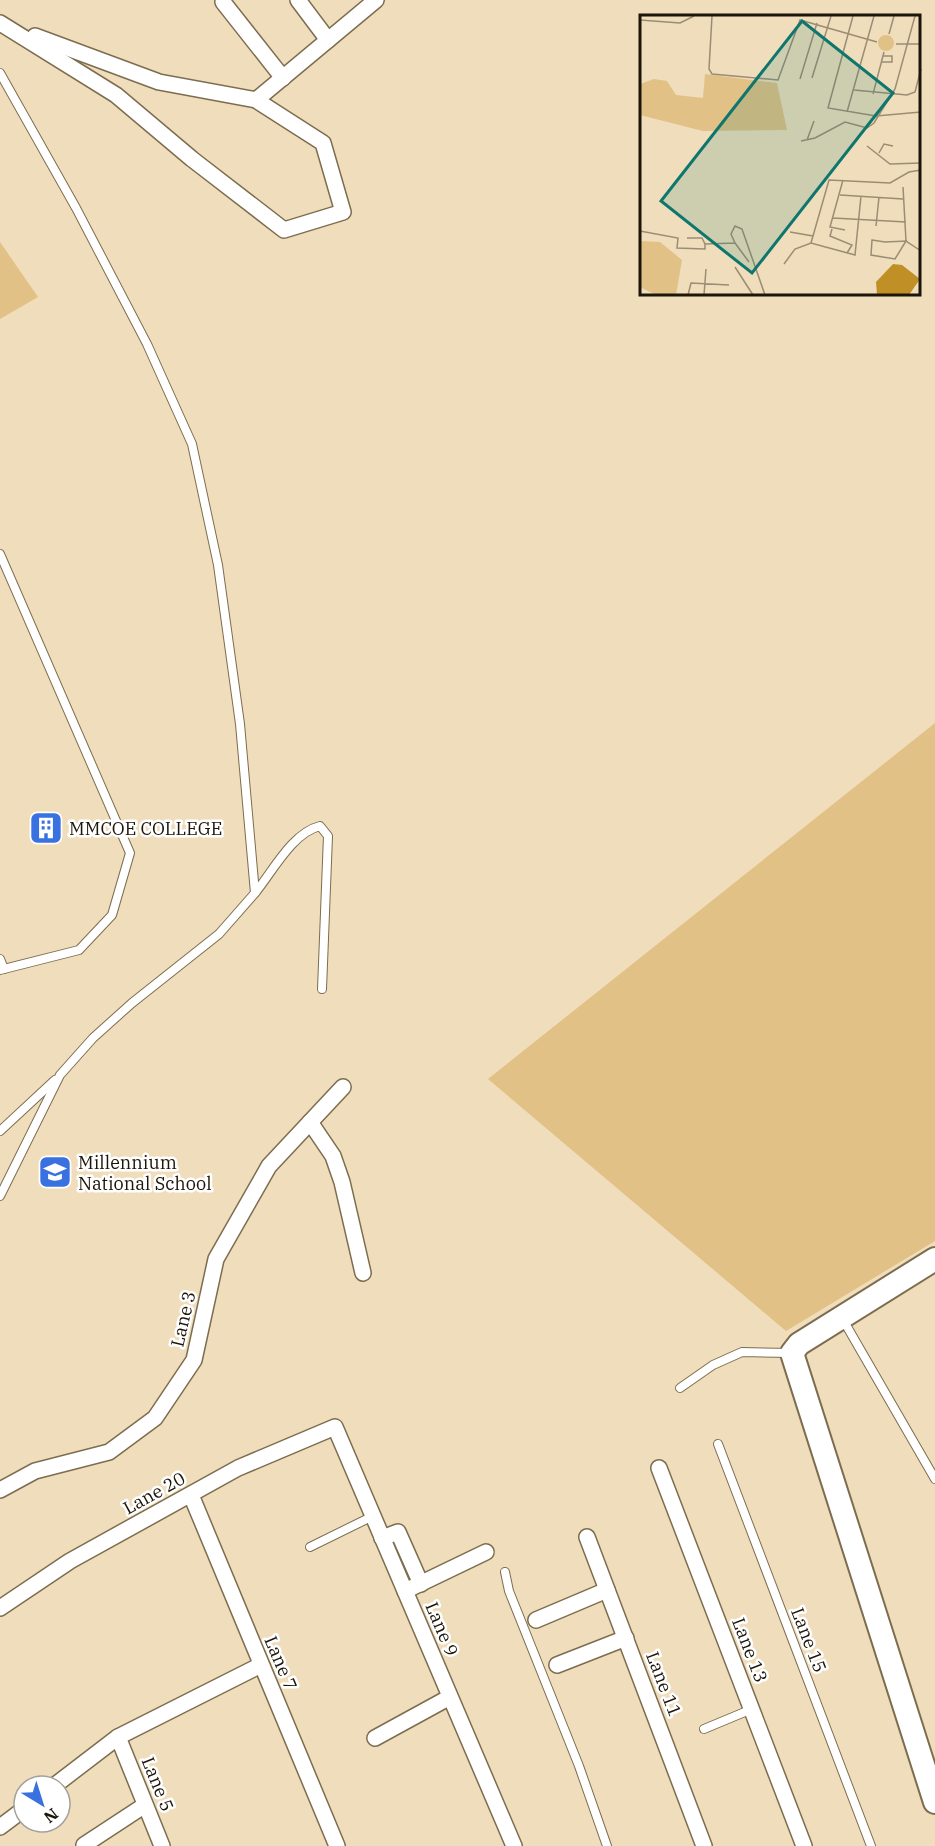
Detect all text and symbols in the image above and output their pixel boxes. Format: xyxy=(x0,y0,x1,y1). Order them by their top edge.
inset map xyxy=(640,15,920,296)
building icon: MMCOE COLLEGE xyxy=(28,810,64,846)
place label: MMCOE COLLEGE xyxy=(69,817,222,840)
place label: Millennium National School xyxy=(78,1151,212,1195)
school or university icon: Millennium National School xyxy=(37,1154,73,1190)
street label: Lane 3 xyxy=(165,1289,201,1349)
street label: Lane 20 xyxy=(119,1467,189,1519)
street label: Lane 9 xyxy=(420,1598,464,1660)
street label: Lane 15 xyxy=(786,1604,832,1676)
street label: Lane 13 xyxy=(727,1614,773,1686)
street label: Lane 7 xyxy=(259,1632,303,1694)
street label: Lane 11 xyxy=(641,1648,687,1720)
street label: Lane 5 xyxy=(137,1753,179,1815)
north arrow xyxy=(12,1774,72,1834)
text: N xyxy=(40,1804,62,1828)

